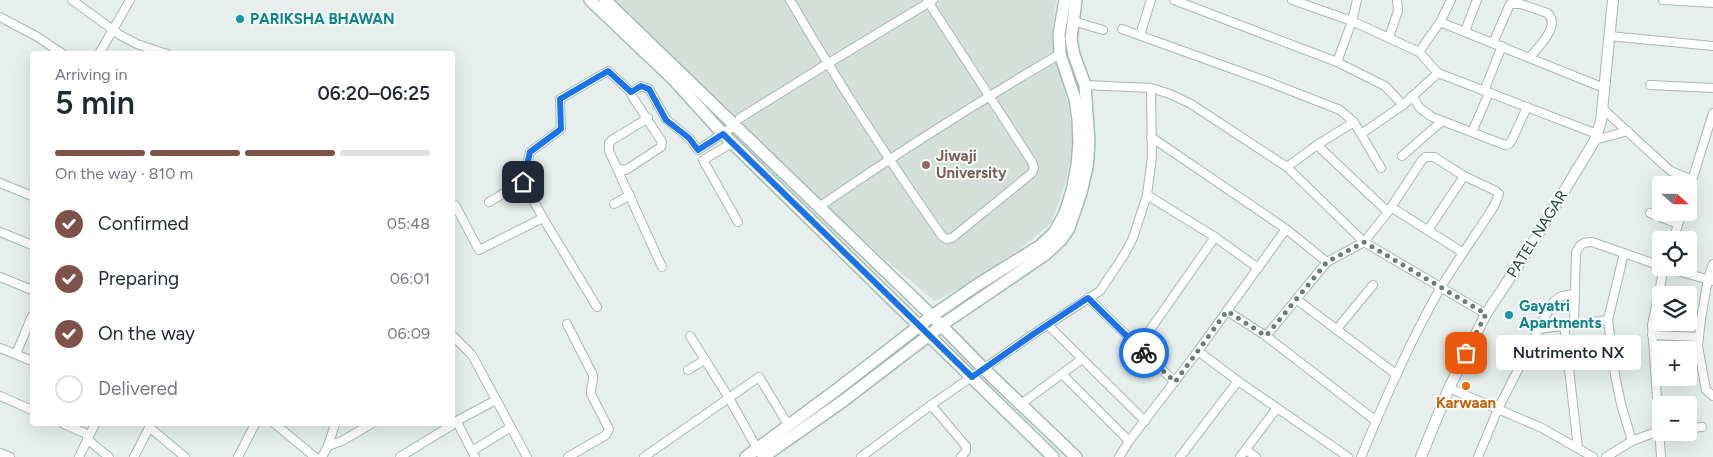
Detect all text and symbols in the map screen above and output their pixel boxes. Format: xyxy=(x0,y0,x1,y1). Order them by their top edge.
place label: PARIKSHA BHAWAN xyxy=(250,10,395,28)
marker: PARIKSHA BHAWAN xyxy=(234,13,246,25)
text: Arriving in xyxy=(55,65,127,84)
text: 06:20–06:25 xyxy=(318,82,430,105)
text: 5 min xyxy=(55,84,135,122)
place label: Jiwaji University xyxy=(936,147,1007,182)
marker: Jiwaji University xyxy=(920,159,932,171)
pin xyxy=(502,161,544,203)
text: On the way · 810 m xyxy=(55,164,193,183)
icon: home xyxy=(509,168,537,196)
north arrow xyxy=(1652,176,1698,221)
map controls xyxy=(1652,176,1697,441)
street label: PATEL NAGAR xyxy=(1503,187,1571,281)
icon: check xyxy=(55,210,83,238)
text: Confirmed xyxy=(98,212,189,235)
text: 05:48 xyxy=(387,214,430,233)
button: locate xyxy=(1652,231,1697,276)
icon: check xyxy=(55,265,83,293)
text: Preparing xyxy=(98,267,179,290)
text: 06:01 xyxy=(390,269,430,288)
button: layers xyxy=(1652,286,1697,331)
place label: Gayatri Apartments xyxy=(1519,297,1601,332)
marker: Gayatri Apartments xyxy=(1503,309,1515,321)
icon: check xyxy=(55,320,83,348)
text: On the way xyxy=(98,322,195,345)
text: 06:09 xyxy=(387,324,430,343)
courier xyxy=(1119,328,1169,378)
pin xyxy=(1445,332,1487,374)
callout: Nutrimento NX xyxy=(1496,336,1641,370)
icon: bike xyxy=(1130,339,1158,367)
icon: bag xyxy=(1452,339,1480,367)
button: + xyxy=(1652,341,1697,386)
text: Nutrimento NX xyxy=(1513,343,1624,362)
text: Delivered xyxy=(98,377,178,400)
marker: Karwaan xyxy=(1460,380,1472,392)
place label: Karwaan xyxy=(1436,394,1496,412)
button: − xyxy=(1652,396,1697,441)

